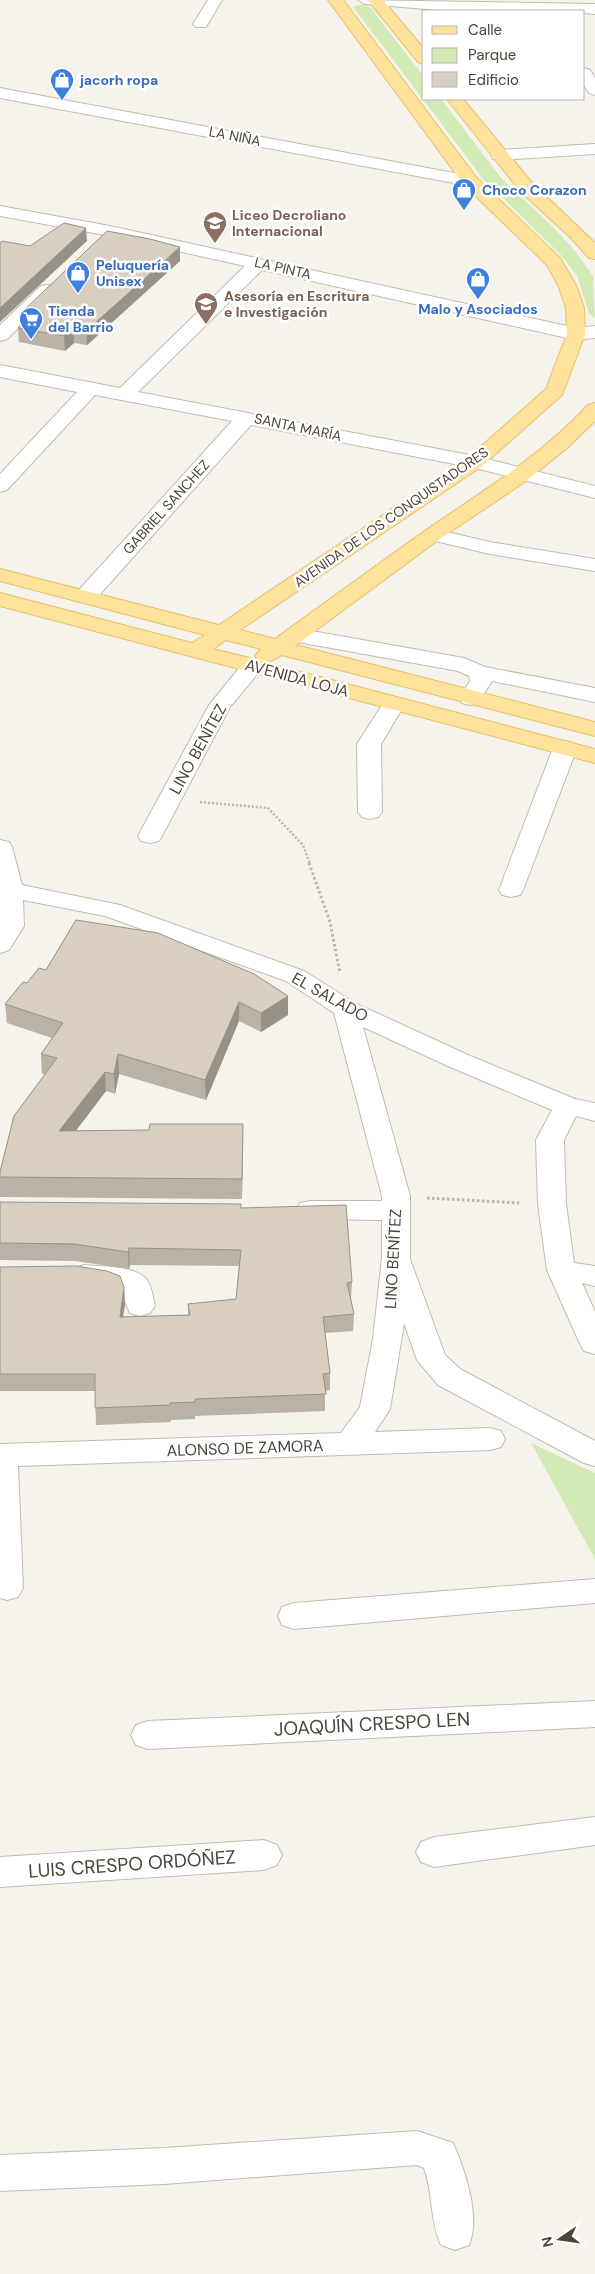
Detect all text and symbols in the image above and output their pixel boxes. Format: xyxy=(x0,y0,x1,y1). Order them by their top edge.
legend xyxy=(422,10,585,100)
text: Calle xyxy=(468,20,502,40)
text: Parque xyxy=(468,45,516,65)
shop icon: jacorh ropa xyxy=(49,67,75,101)
text: Edificio xyxy=(468,70,519,90)
place label: jacorh ropa xyxy=(79,71,158,89)
street label: LA NIÑA xyxy=(208,122,262,150)
shop icon: Choco Corazon xyxy=(451,177,477,211)
place label: Choco Corazon xyxy=(482,181,587,199)
place label: Liceo Decroliano Internacional xyxy=(232,206,346,240)
school or university icon: Liceo Decroliano Internacional xyxy=(202,210,228,244)
street label: LA PINTA xyxy=(253,253,313,283)
place label: Peluquería Unisex xyxy=(96,256,169,290)
shop icon: Peluquería Unisex xyxy=(65,260,91,294)
shop icon: Malo y Asociados xyxy=(465,266,491,300)
place label: Asesoría en Escritura e Investigación xyxy=(224,287,369,321)
school or university icon: Asesoría en Escritura e Investigación xyxy=(193,291,219,325)
place label: Malo y Asociados xyxy=(418,300,538,318)
place label: Tienda del Barrio xyxy=(48,302,114,336)
supermarket icon: Tienda del Barrio xyxy=(18,306,44,340)
street label: SANTA MARÍA xyxy=(253,409,343,445)
street label: AVENIDA DE LOS CONQUISTADORES xyxy=(290,443,492,591)
street label: GABRIEL SANCHEZ xyxy=(119,456,213,558)
street label: AVENIDA LOJA xyxy=(243,654,352,702)
street label: LINO BENÍTEZ xyxy=(165,700,231,798)
street label: EL SALADO xyxy=(288,967,372,1027)
street label: LINO BENÍTEZ xyxy=(380,1208,406,1310)
street label: ALONSO DE ZAMORA xyxy=(166,1435,324,1461)
street label: JOAQUÍN CRESPO LEN xyxy=(273,1706,471,1742)
street label: LUIS CRESPO ORDÓÑEZ xyxy=(27,1844,237,1884)
north arrow xyxy=(535,2214,585,2264)
text: N xyxy=(537,2235,557,2249)

